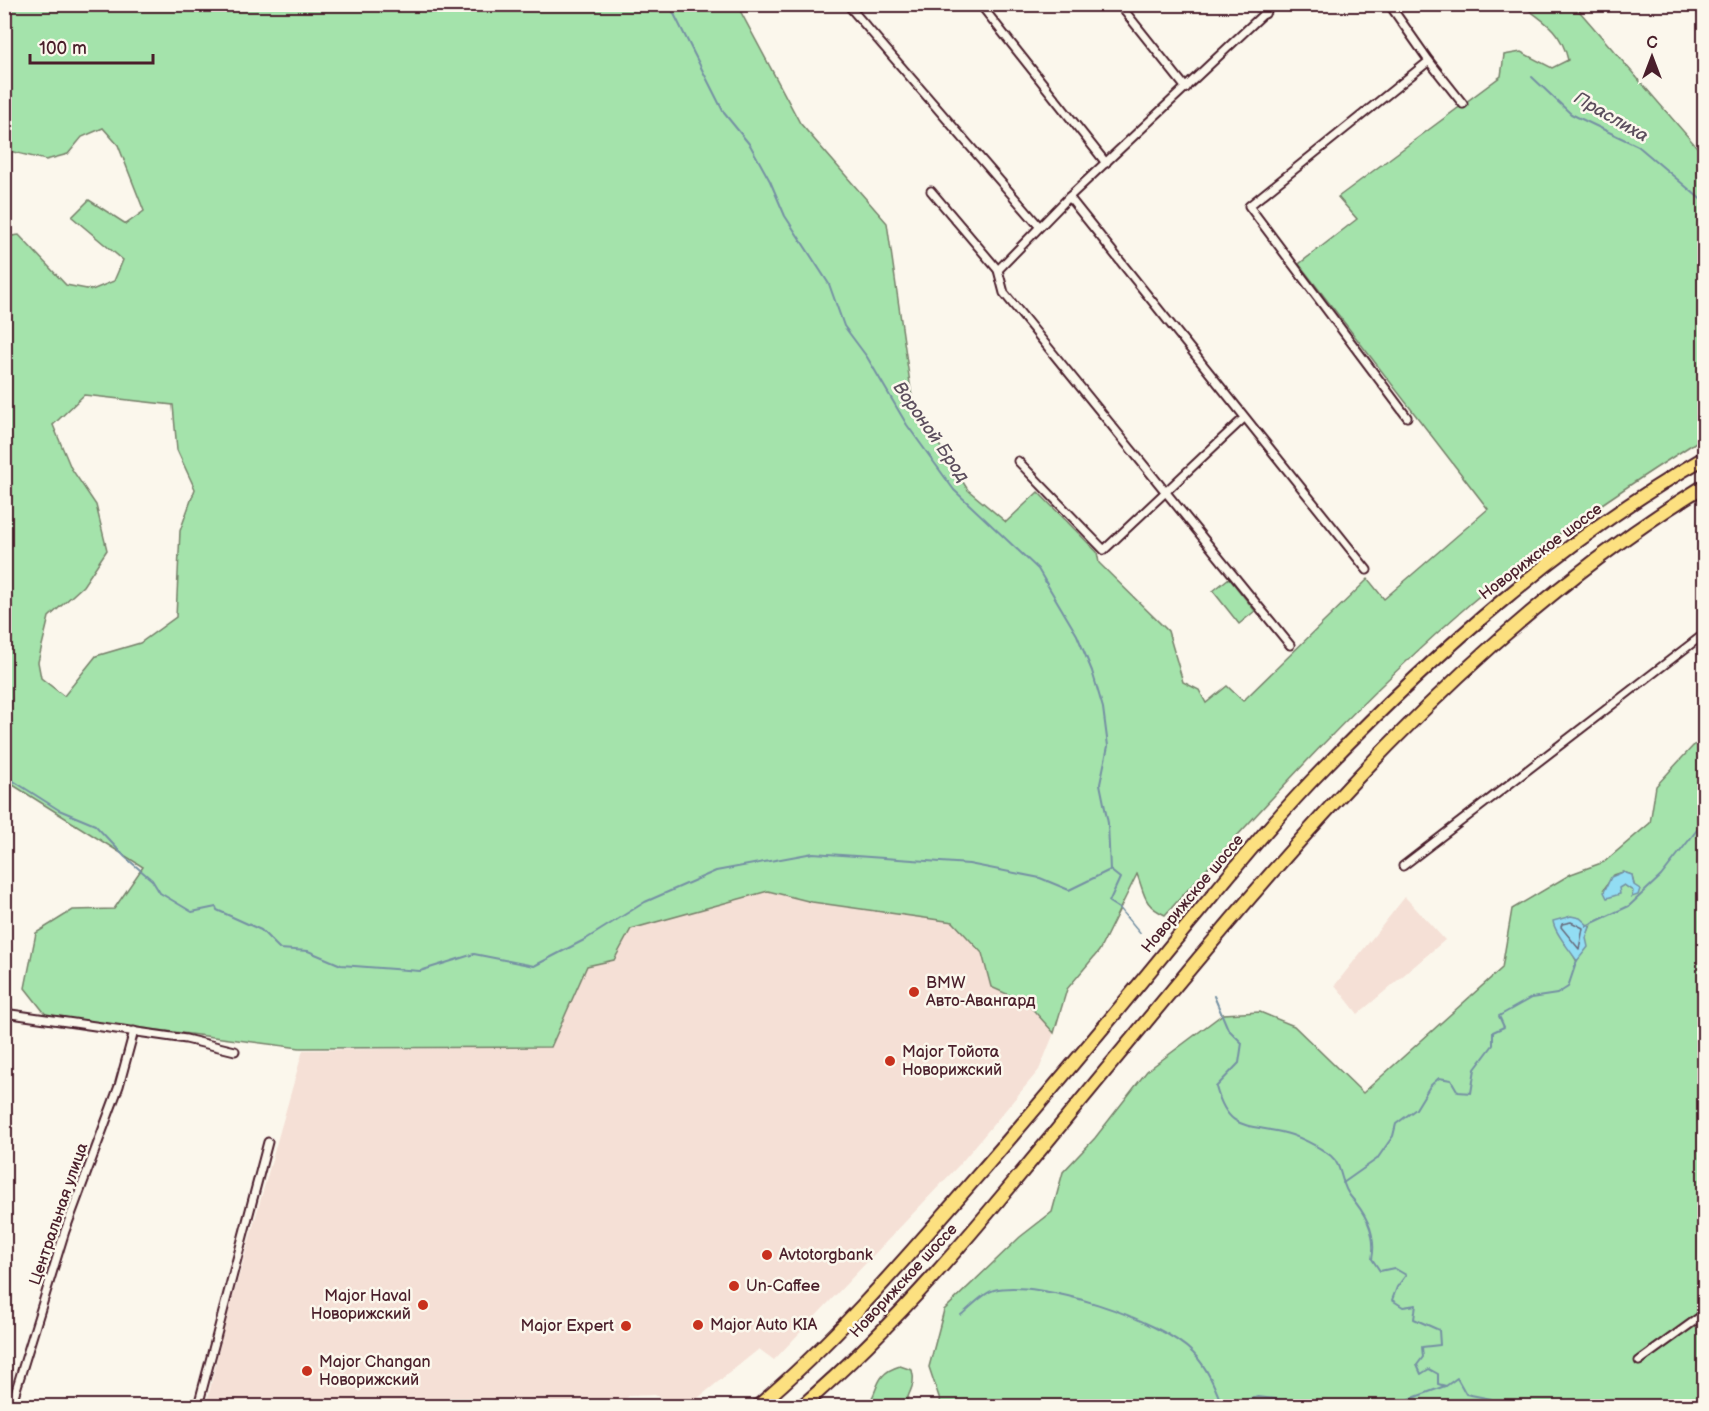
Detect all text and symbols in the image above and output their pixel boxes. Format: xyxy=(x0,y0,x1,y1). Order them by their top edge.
scale bar xyxy=(30,27,153,65)
north arrow xyxy=(1622,27,1682,87)
text: С xyxy=(1646,34,1658,53)
text: 100 m xyxy=(39,38,87,59)
water label: Праслиха xyxy=(1570,87,1652,147)
water label: Вороной Брод xyxy=(889,378,973,486)
street label: Новорижское шоссе xyxy=(1476,500,1606,604)
street label: Новорижское шоссе xyxy=(1138,831,1248,957)
place label: BMW Авто-Авангард xyxy=(925,974,1036,1011)
marker: BMW Авто-Авангард xyxy=(907,985,921,999)
place label: Major Тойота Новорижский xyxy=(902,1043,1002,1080)
marker: Major Тойота Новорижский xyxy=(883,1054,897,1068)
street label: Центральная улица xyxy=(26,1140,92,1288)
street label: Новорижское шоссе xyxy=(846,1220,962,1342)
place label: Avtotorgbank xyxy=(779,1246,873,1265)
marker: Avtotorgbank xyxy=(760,1248,774,1262)
place label: Un-Caffee xyxy=(746,1277,821,1296)
marker: Un-Caffee xyxy=(727,1279,741,1293)
place label: Major Haval Новорижский xyxy=(311,1287,411,1324)
marker: Major Haval Новорижский xyxy=(416,1298,430,1312)
place label: Major Auto KIA xyxy=(710,1316,818,1335)
place label: Major Expert xyxy=(520,1317,614,1336)
marker: Major Auto KIA xyxy=(691,1318,705,1332)
marker: Major Expert xyxy=(619,1319,633,1333)
place label: Major Changan Новорижский xyxy=(319,1353,431,1390)
marker: Major Changan Новорижский xyxy=(300,1364,314,1378)

